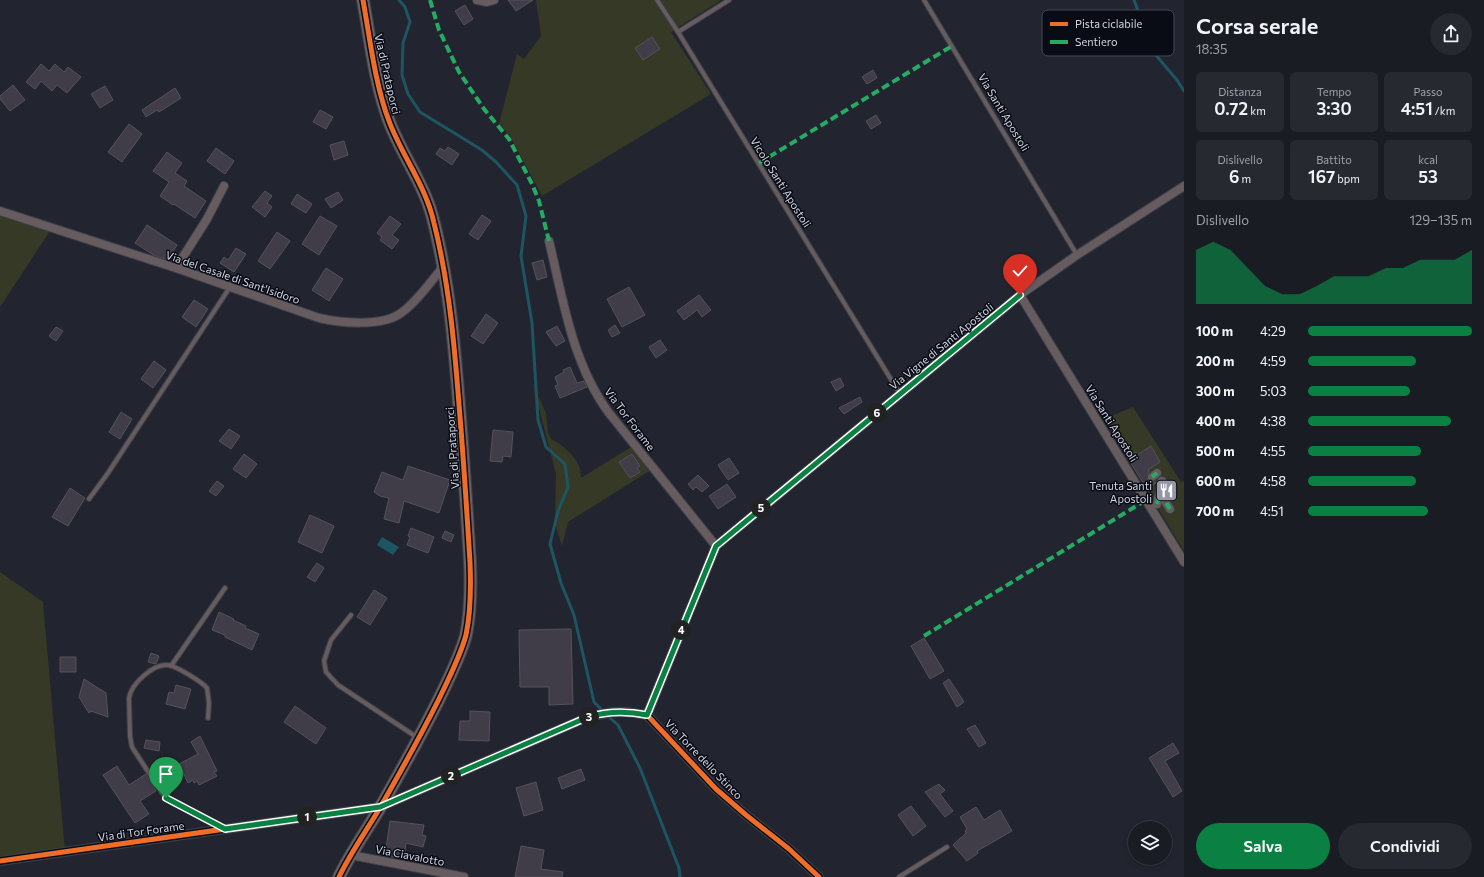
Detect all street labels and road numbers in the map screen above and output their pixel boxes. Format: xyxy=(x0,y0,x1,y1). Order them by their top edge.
street label: Via di Prataporci xyxy=(372,32,404,116)
street label: Via Santi Apostoli xyxy=(976,71,1032,153)
street label: Vicolo Santi Apostoli xyxy=(748,134,814,230)
street label: Via del Casale di Sant'Isidoro xyxy=(164,248,302,306)
street label: Via Vigne di Santi Apostoli xyxy=(886,300,996,392)
street label: Via Santi Apostoli xyxy=(1083,382,1141,464)
street label: Via Tor Forame xyxy=(602,385,658,453)
street label: Via di Prataporci xyxy=(443,406,461,489)
street label: Via Torre dello Stinco xyxy=(663,716,746,802)
street label: Via di Tor Forame xyxy=(97,818,185,843)
street label: Via Ciavalotto xyxy=(374,842,446,868)

